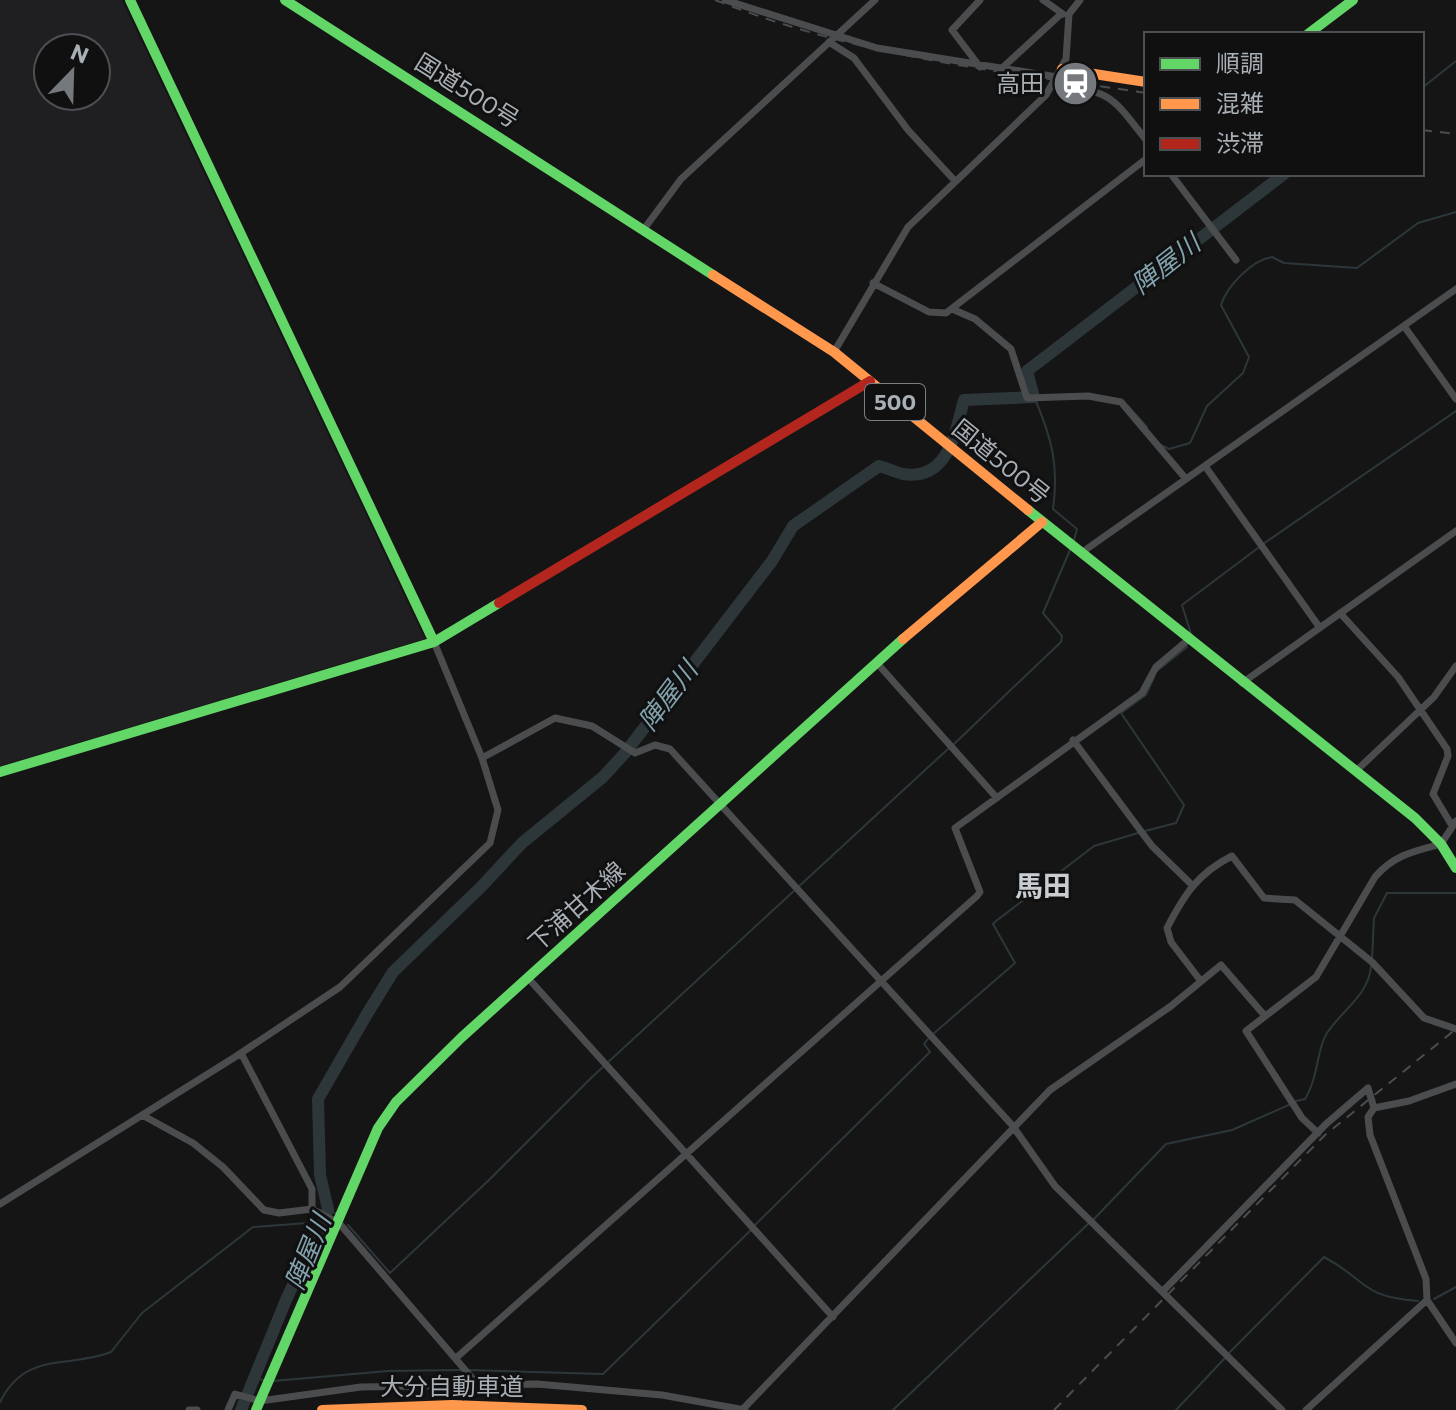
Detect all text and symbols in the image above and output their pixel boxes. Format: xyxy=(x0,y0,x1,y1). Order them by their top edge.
north arrow xyxy=(32,32,112,112)
legend xyxy=(1144,32,1424,176)
text: N xyxy=(67,37,93,69)
street label: 国道500号 xyxy=(410,46,525,133)
text: 順調 xyxy=(1216,48,1264,77)
station icon: 高田 xyxy=(1051,60,1099,108)
place label: 高田 xyxy=(996,68,1044,97)
text: 混雑 xyxy=(1216,88,1264,117)
text: 渋滞 xyxy=(1216,128,1264,157)
water label: 陣屋川 xyxy=(1125,225,1208,299)
road number: 500 xyxy=(865,384,925,420)
street label: 国道500号 xyxy=(947,413,1057,509)
water label: 陣屋川 xyxy=(631,652,704,736)
street label: 下浦甘木線 xyxy=(522,855,630,957)
district label: 馬田 xyxy=(1015,868,1071,902)
water label: 陣屋川 xyxy=(278,1207,337,1293)
street label: 大分自動車道 xyxy=(380,1371,524,1400)

